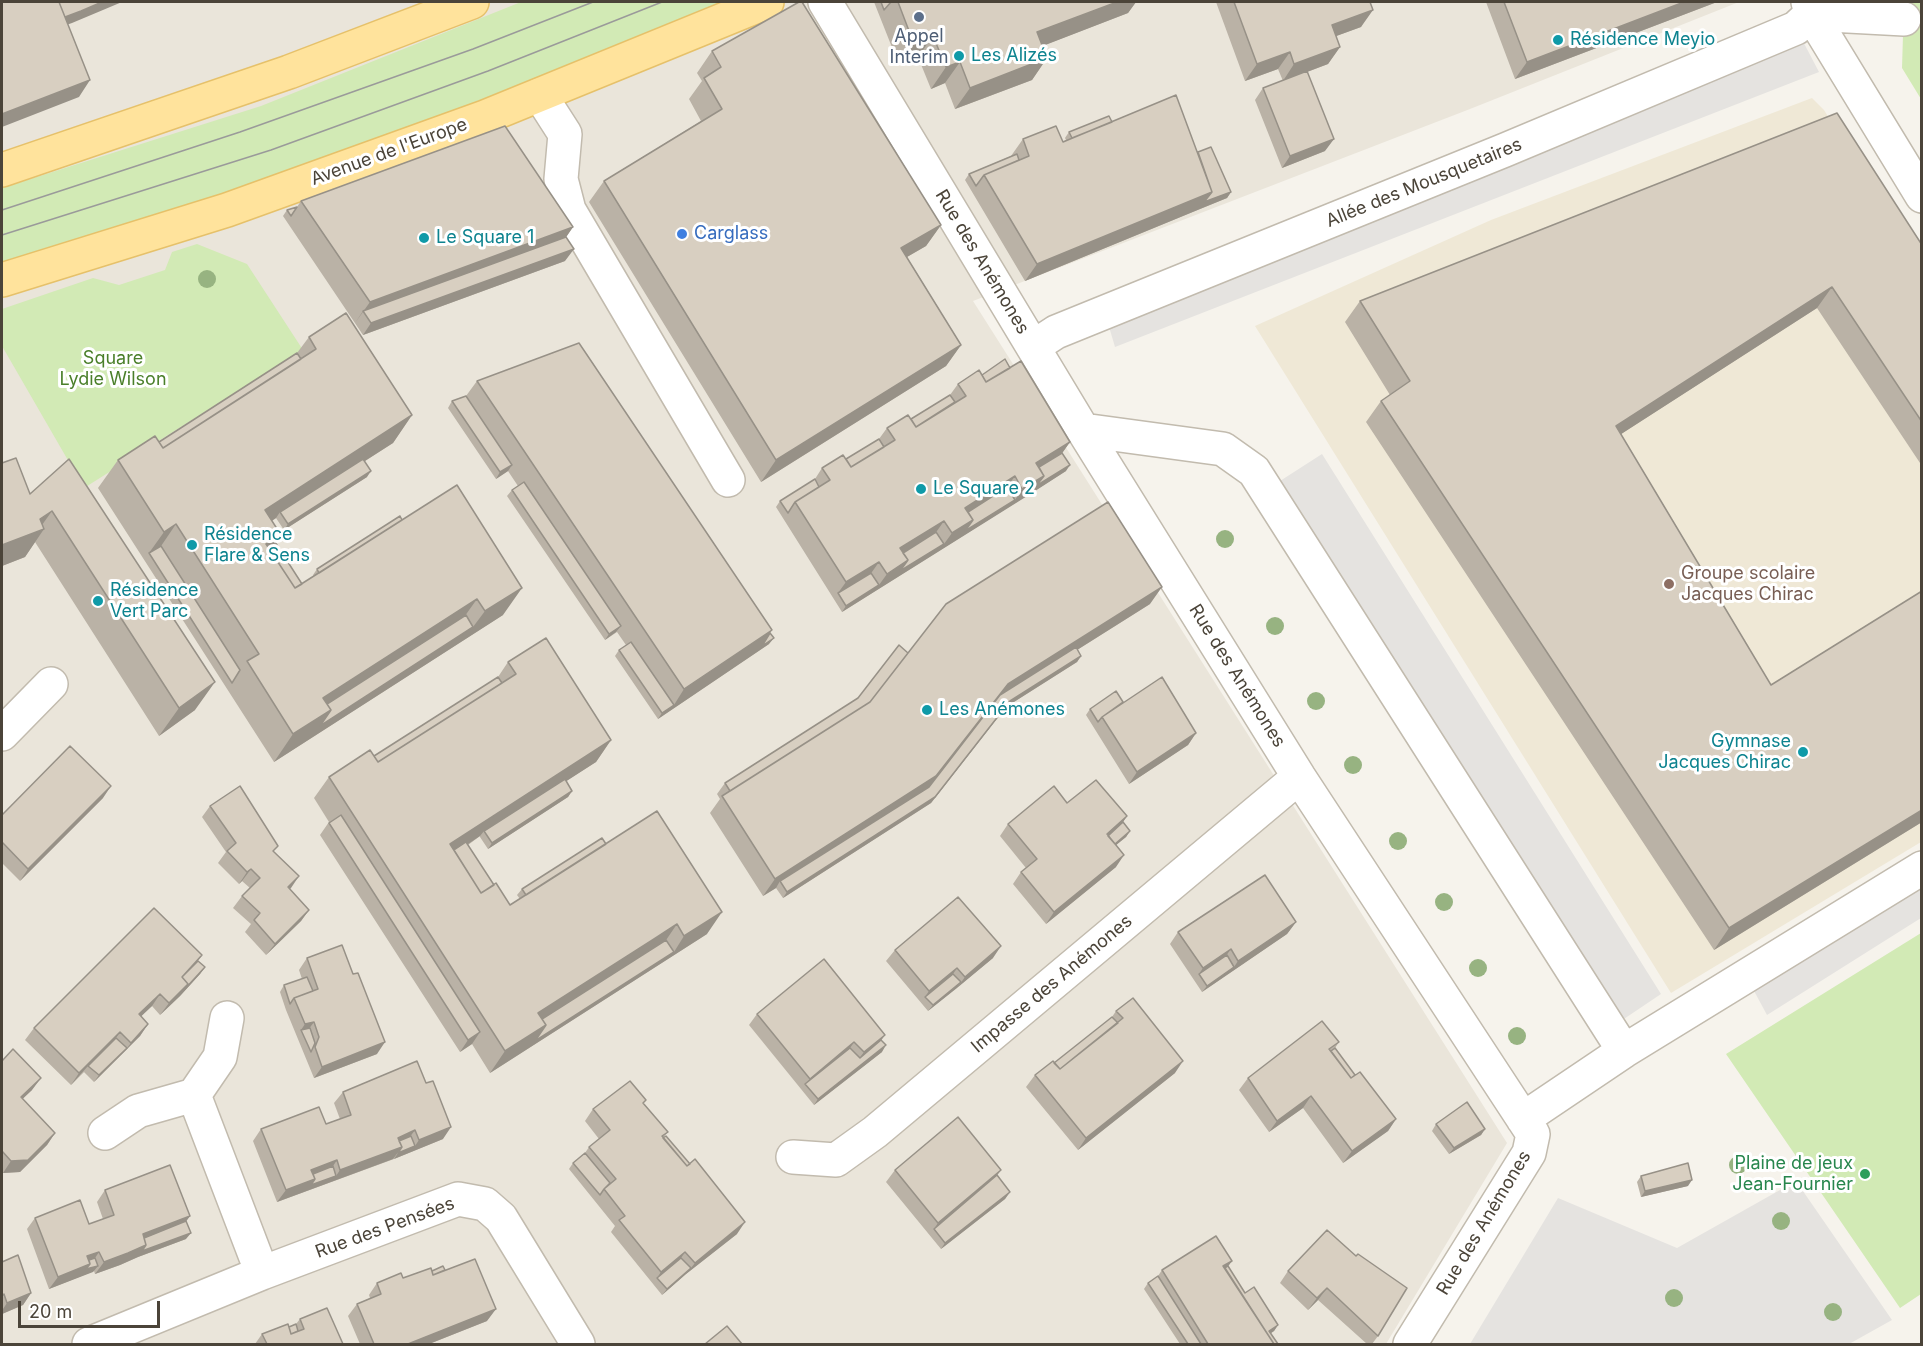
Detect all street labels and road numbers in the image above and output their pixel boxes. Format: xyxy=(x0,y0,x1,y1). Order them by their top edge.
street label: Avenue de l'Europe xyxy=(308,114,470,190)
street label: Allée des Mousquetaires xyxy=(1323,134,1525,232)
street label: Rue des Anémones xyxy=(930,186,1034,338)
street label: Rue des Anémones xyxy=(1184,600,1290,752)
street label: Impasse des Anémones xyxy=(967,910,1137,1058)
street label: Rue des Anémones xyxy=(1432,1147,1536,1299)
street label: Rue des Pensées xyxy=(313,1193,457,1263)

